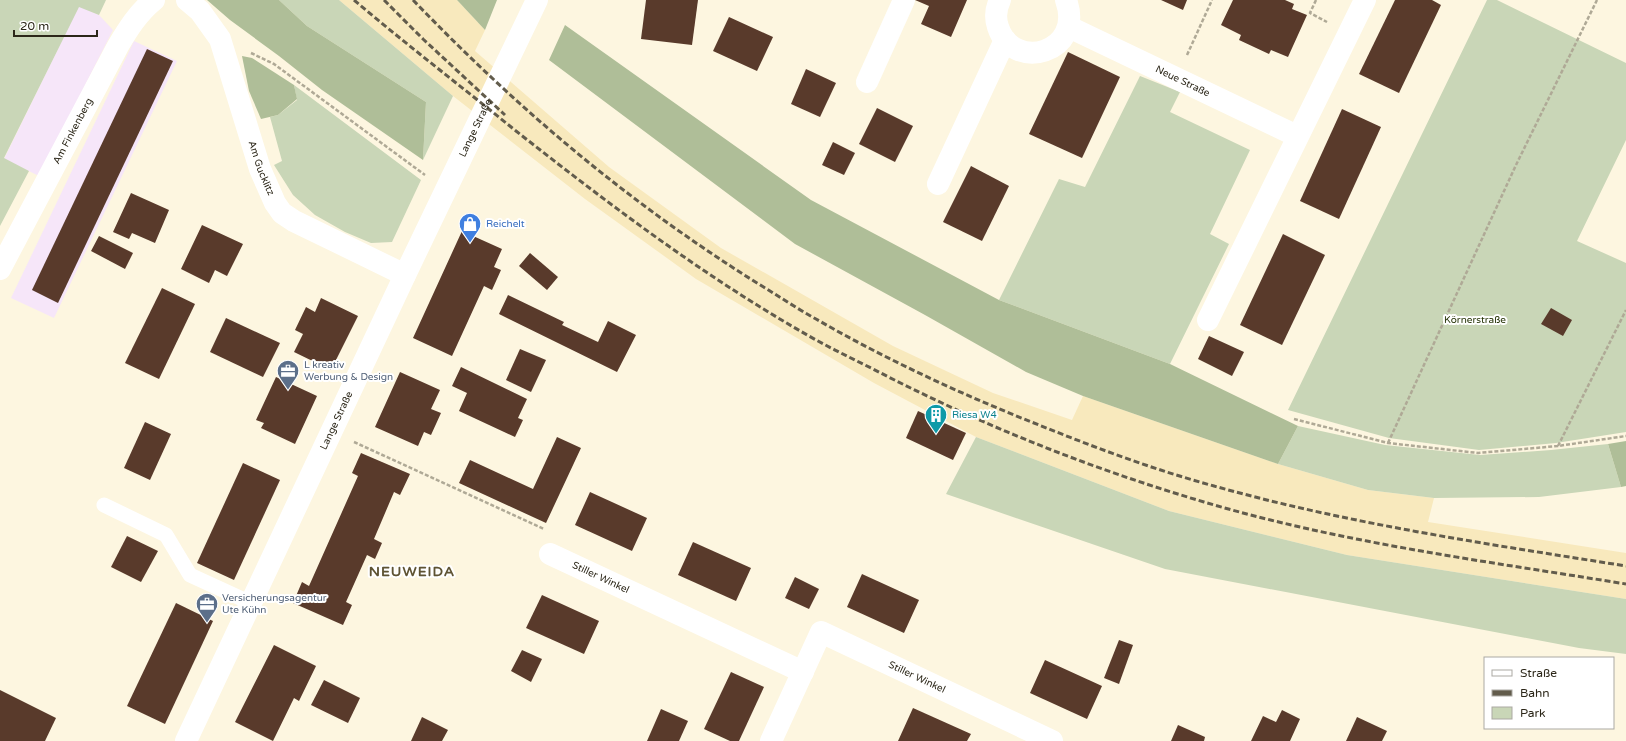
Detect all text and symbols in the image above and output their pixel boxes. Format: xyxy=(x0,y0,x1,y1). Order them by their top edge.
scale bar xyxy=(14,12,97,38)
text: 20 m xyxy=(20,19,49,33)
street label: Neue Straße xyxy=(1153,63,1212,100)
street label: Am Finkenberg xyxy=(51,96,95,166)
street label: Lange Straße xyxy=(457,97,495,159)
street label: Am Gucklitz xyxy=(246,139,277,197)
shop icon: Reichelt xyxy=(457,211,483,244)
place label: Reichelt xyxy=(486,218,525,230)
park label: Körnerstraße xyxy=(1444,314,1506,326)
office icon: L kreativ Werbung & Design xyxy=(275,358,301,391)
place label: L kreativ Werbung & Design xyxy=(304,359,393,383)
street label: Lange Straße xyxy=(318,389,356,452)
building icon: Riesa W4 xyxy=(923,402,949,435)
place label: Riesa W4 xyxy=(952,409,997,421)
street label: Stiller Winkel xyxy=(570,559,631,596)
district label: NEUWEIDA xyxy=(369,563,455,580)
office icon: Versicherungsagentur Ute Kühn xyxy=(194,591,220,624)
place label: Versicherungsagentur Ute Kühn xyxy=(222,592,327,616)
legend xyxy=(1484,657,1614,729)
street label: Stiller Winkel xyxy=(887,659,947,696)
text: Straße xyxy=(1520,666,1557,680)
text: Bahn xyxy=(1520,686,1550,700)
text: Park xyxy=(1520,706,1546,720)

